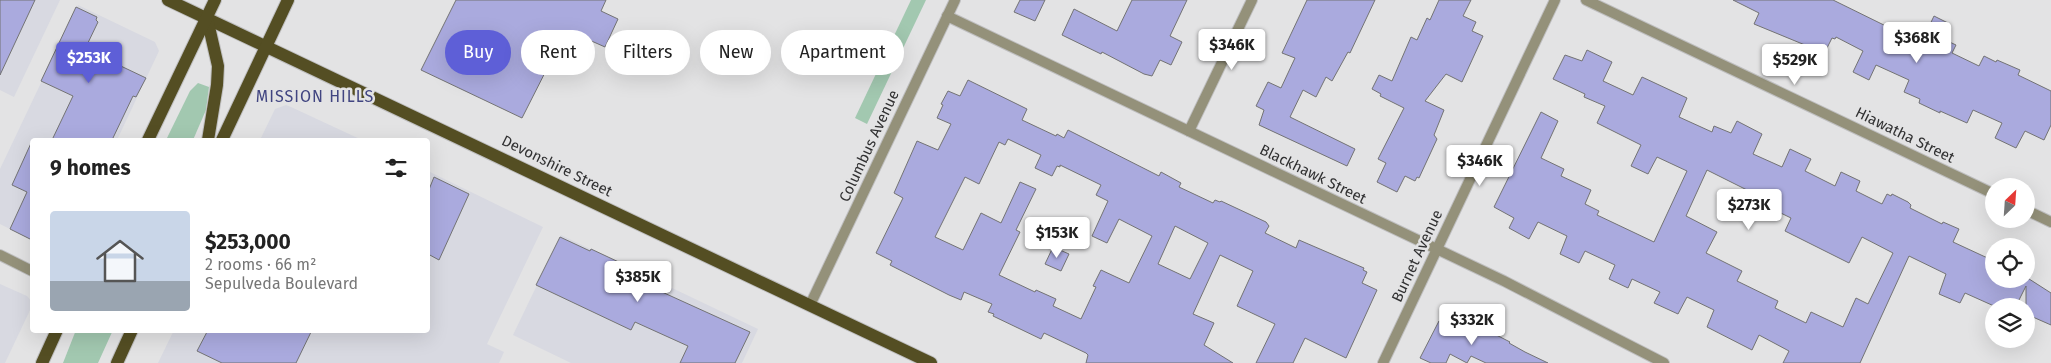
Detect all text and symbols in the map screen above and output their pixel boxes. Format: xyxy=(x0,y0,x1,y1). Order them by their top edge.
pin: $368K xyxy=(1882,22,1952,64)
pin: $346K xyxy=(1197,28,1267,71)
text: $368K xyxy=(1894,28,1940,47)
chip: Buy xyxy=(445,30,511,75)
chip: Rent xyxy=(521,30,595,75)
chip: Filters xyxy=(605,30,690,75)
chip: New xyxy=(700,30,771,75)
chip: Apartment xyxy=(781,30,904,75)
text: $346K xyxy=(1209,35,1255,54)
pin: $253K xyxy=(54,42,124,84)
pin: $529K xyxy=(1760,44,1830,86)
text: $253K xyxy=(67,48,111,67)
text: $529K xyxy=(1773,50,1817,69)
district label: MISSION HILLS xyxy=(256,87,374,106)
street label: Columbus Avenue xyxy=(835,87,903,205)
street label: Hiawatha Street xyxy=(1852,103,1958,167)
street label: Devonshire Street xyxy=(499,131,616,201)
street label: Blackhawk Street xyxy=(1257,140,1370,208)
pin: $346K xyxy=(1445,144,1515,187)
text: $346K xyxy=(1457,151,1503,170)
icon: filters xyxy=(382,154,410,182)
text: 9 homes xyxy=(50,155,131,181)
north arrow xyxy=(1985,178,2035,228)
map controls xyxy=(1985,178,2035,348)
pin: $273K xyxy=(1714,188,1784,231)
text: $273K xyxy=(1728,195,1770,214)
street label: Burnet Avenue xyxy=(1388,207,1446,305)
pin: $153K xyxy=(1022,216,1092,259)
text: $153K xyxy=(1036,223,1078,242)
text: $253,000 xyxy=(205,229,291,255)
icon: home xyxy=(90,231,150,291)
button: locate xyxy=(1985,238,2035,288)
text: 2 rooms · 66 m² xyxy=(205,255,316,274)
pin: $385K xyxy=(603,260,673,303)
text: $385K xyxy=(615,267,661,286)
text: Sepulveda Boulevard xyxy=(205,274,358,293)
button: layers xyxy=(1985,298,2035,348)
pin: $332K xyxy=(1437,304,1507,346)
text: $332K xyxy=(1450,310,1494,329)

